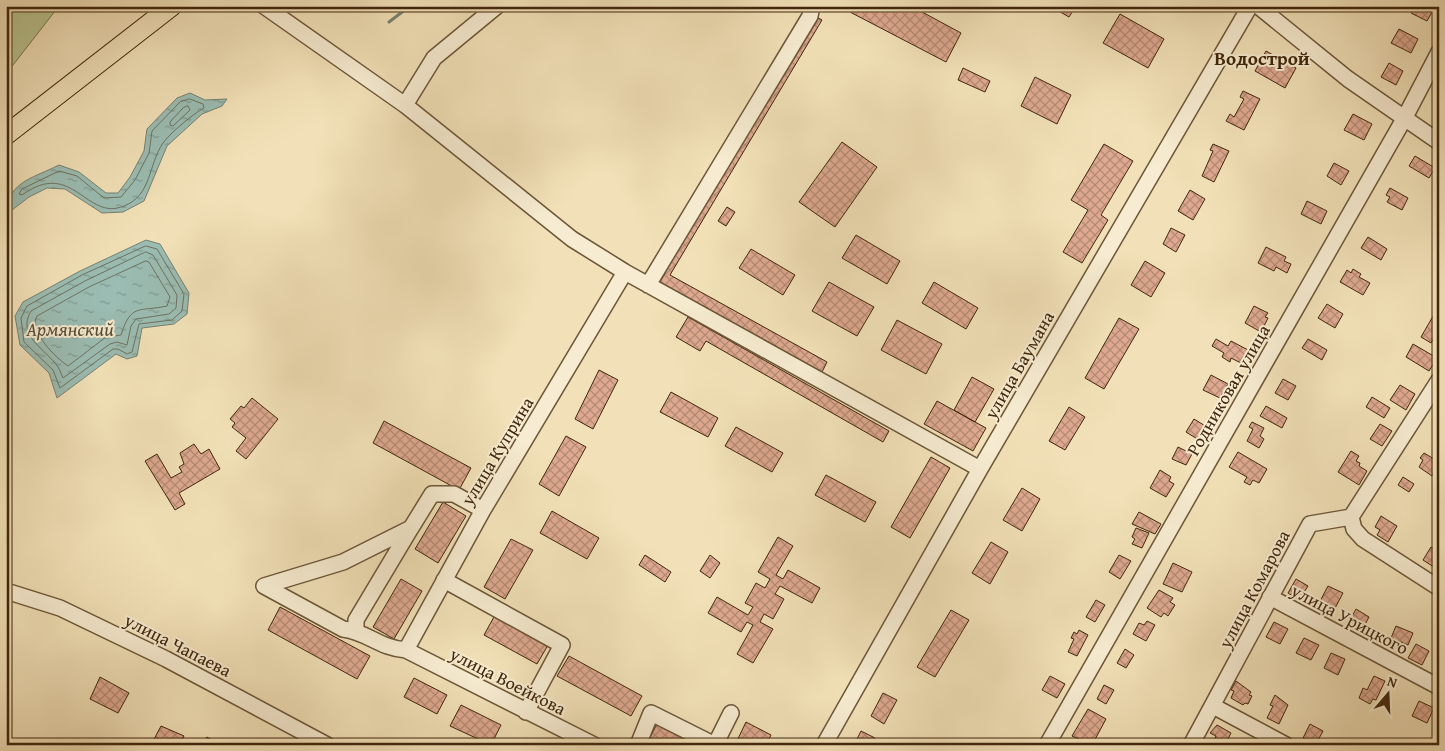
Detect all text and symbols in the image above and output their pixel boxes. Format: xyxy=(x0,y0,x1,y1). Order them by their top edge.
district label: Водострой xyxy=(1214,44,1310,72)
street label: улица Баумана xyxy=(977,306,1061,425)
water label: Армянский xyxy=(25,315,114,343)
street label: Родниковая улица xyxy=(1179,319,1277,461)
street label: улица Куприна xyxy=(453,391,540,511)
street label: улица Комарова xyxy=(1211,525,1297,654)
street label: улица Урицкого xyxy=(1286,576,1414,661)
street label: улица Чапаева xyxy=(119,606,236,684)
street label: улица Воейкова xyxy=(444,640,571,722)
north arrow xyxy=(1362,668,1412,718)
text: N xyxy=(1385,671,1401,693)

